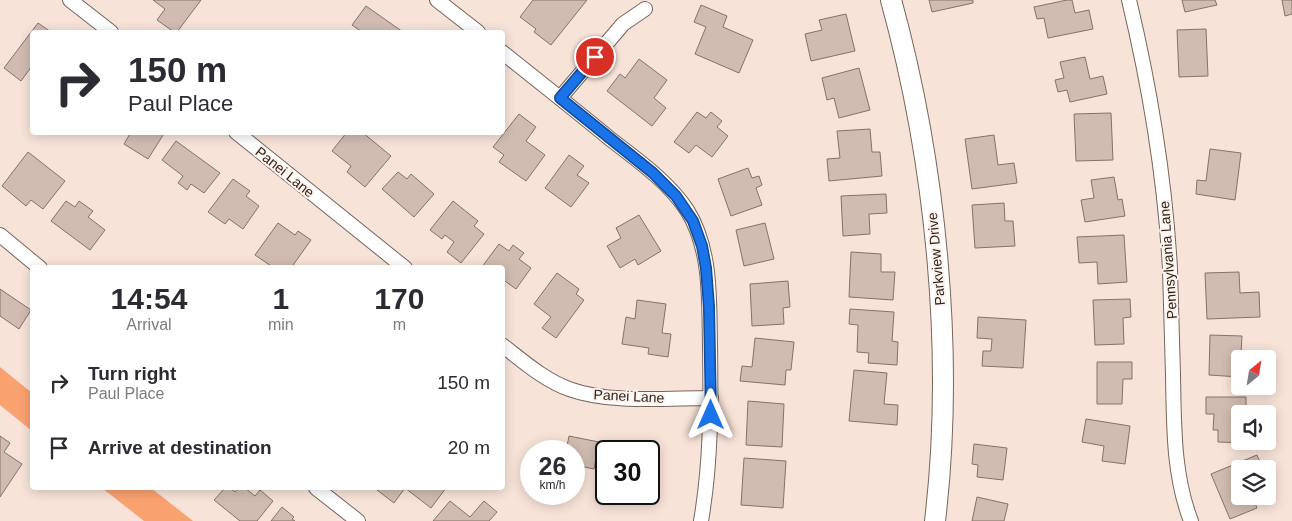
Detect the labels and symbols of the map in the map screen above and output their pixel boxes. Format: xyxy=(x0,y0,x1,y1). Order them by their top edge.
pin xyxy=(574,36,616,78)
street label: Panei Lane xyxy=(252,143,318,201)
street label: Pennsylvania Lane xyxy=(1156,200,1180,320)
street label: Parkview Drive xyxy=(924,212,948,306)
north arrow xyxy=(1231,350,1276,395)
street label: Panei Lane xyxy=(593,386,665,406)
position arrow xyxy=(684,388,736,440)
speed limit sign: 30 xyxy=(595,440,660,505)

